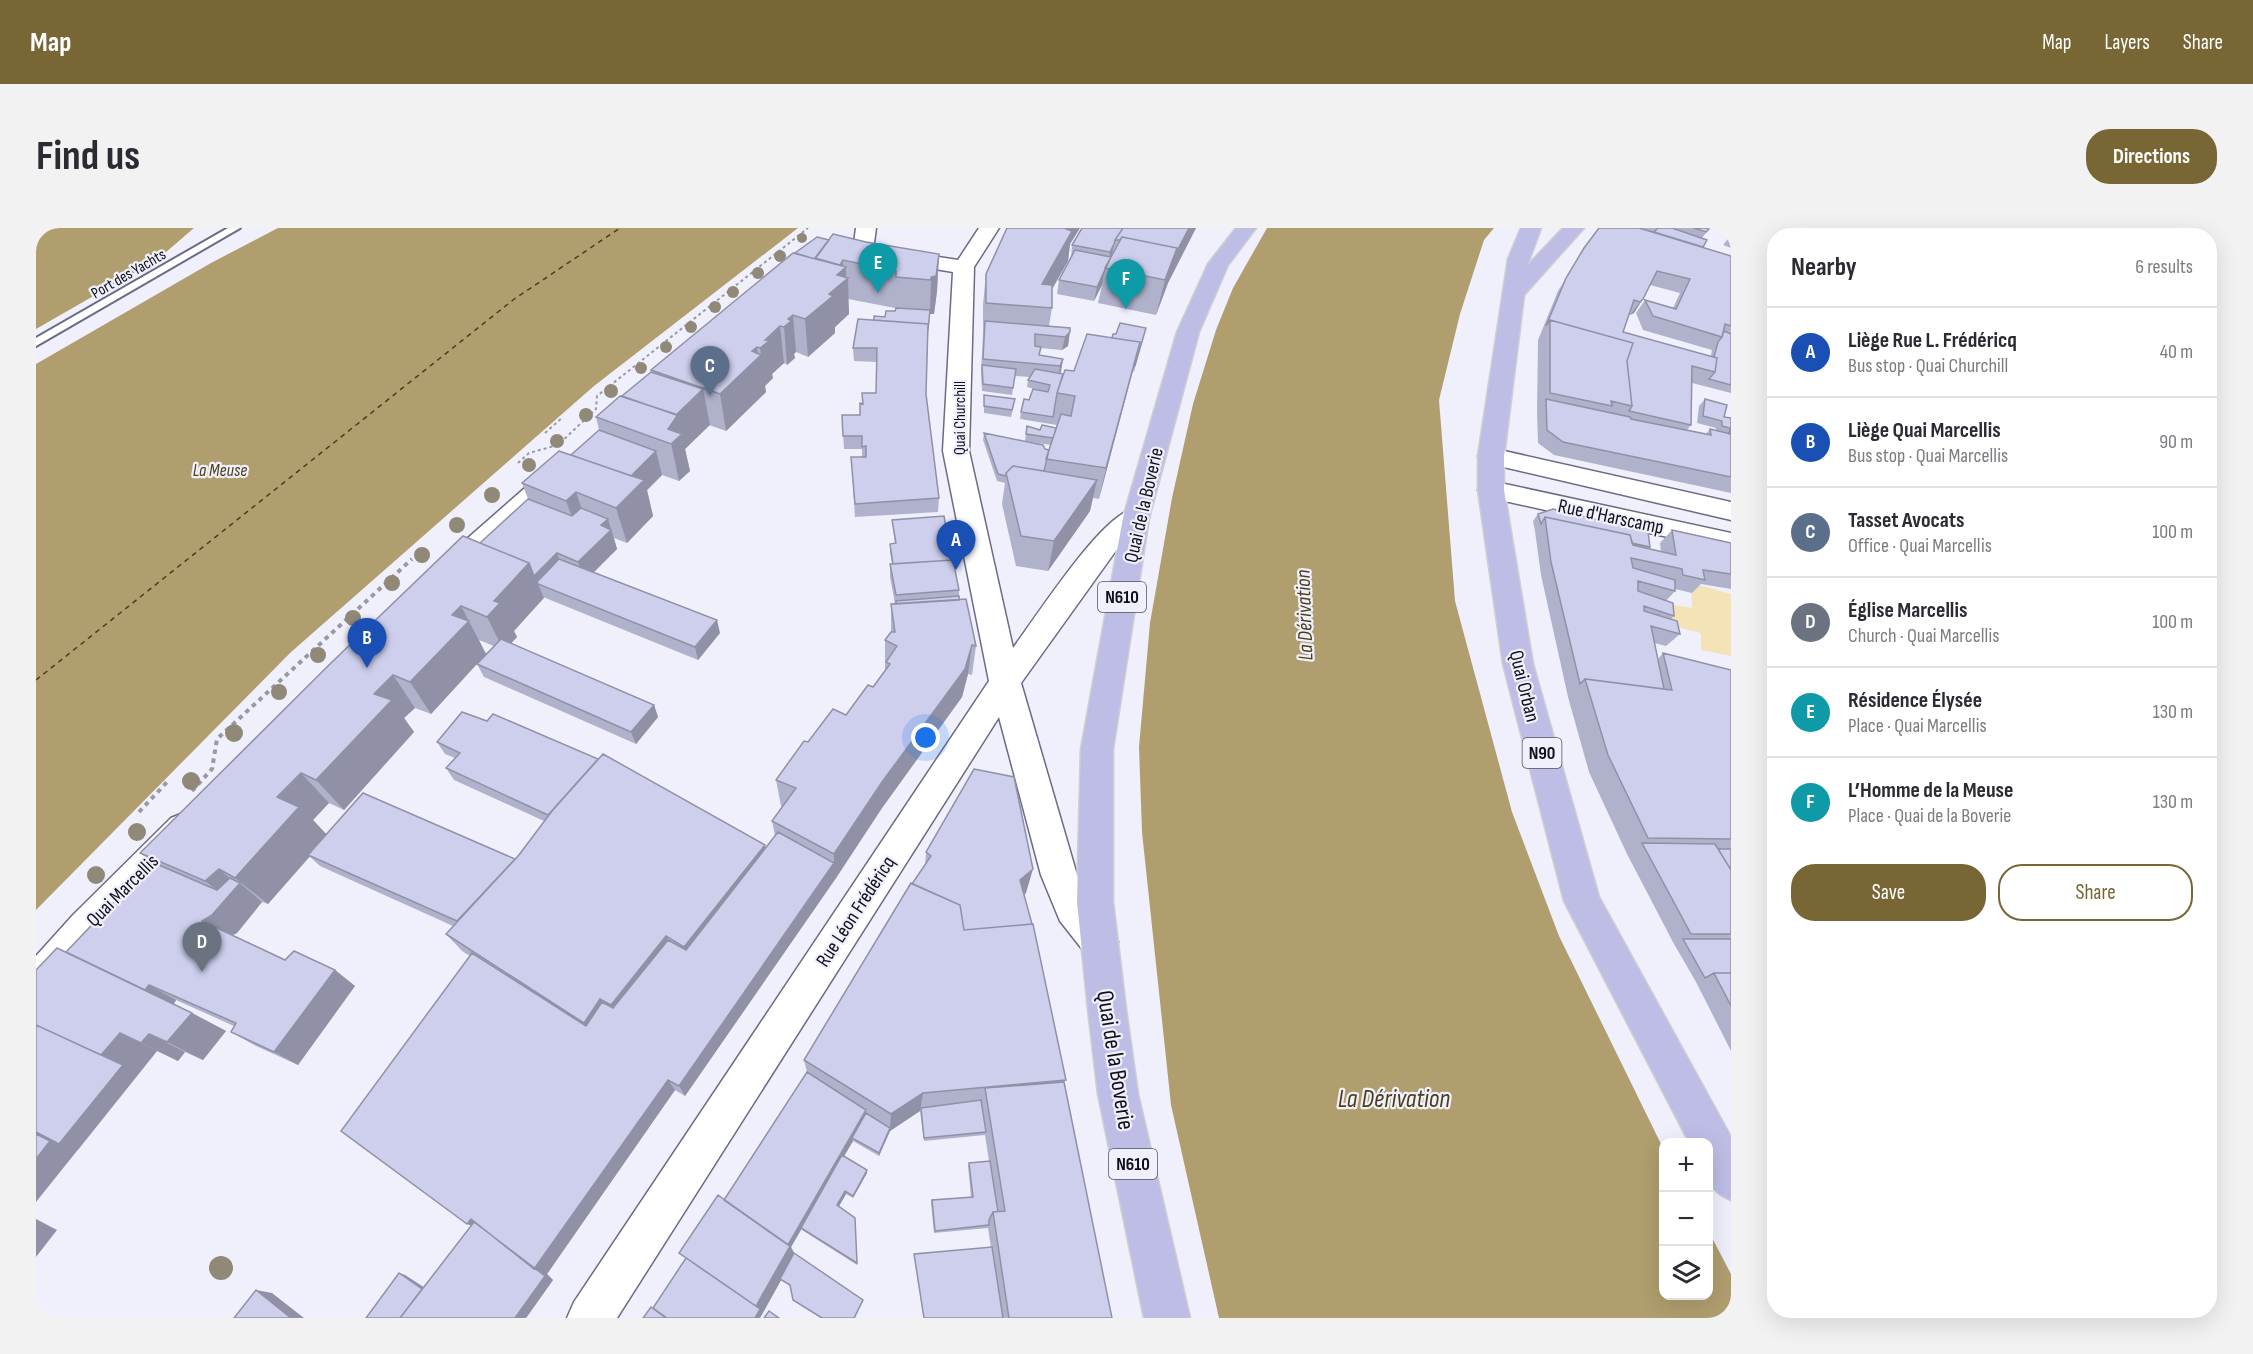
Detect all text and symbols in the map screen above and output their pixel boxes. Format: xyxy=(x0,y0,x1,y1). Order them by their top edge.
text: Map xyxy=(30,26,71,59)
text: Map xyxy=(2042,30,2071,55)
text: Layers xyxy=(2104,30,2150,55)
text: Share xyxy=(2183,30,2223,55)
button: Directions xyxy=(2086,129,2217,184)
text: Find us xyxy=(36,131,140,182)
pin: E xyxy=(858,244,898,293)
street label: Port des Yachts xyxy=(88,245,170,303)
text: Nearby xyxy=(1791,252,1857,283)
text: 6 results xyxy=(2135,255,2193,279)
pin: F xyxy=(1106,260,1146,309)
text: Liège Rue L. Frédéricq xyxy=(1848,327,2017,354)
text: A xyxy=(1806,340,1815,364)
text: 40 m xyxy=(2160,340,2193,364)
pin: C xyxy=(690,346,730,396)
text: Bus stop · Quai Churchill xyxy=(1848,354,2008,378)
street label: Quai Churchill xyxy=(951,381,970,455)
text: Liège Quai Marcellis xyxy=(1848,417,2001,444)
text: B xyxy=(1806,430,1815,454)
text: 90 m xyxy=(2159,430,2193,454)
text: Bus stop · Quai Marcellis xyxy=(1848,444,2008,468)
street label: Quai de la Boverie xyxy=(1119,445,1169,565)
water label: La Meuse xyxy=(193,460,247,481)
street label: Rue d'Harscamp xyxy=(1556,494,1666,540)
text: Tasset Avocats xyxy=(1848,507,1964,534)
pin: A xyxy=(936,520,976,570)
text: C xyxy=(1805,520,1816,544)
text: 100 m xyxy=(2152,520,2193,544)
text: Office · Quai Marcellis xyxy=(1848,534,1992,558)
water label: La Dérivation xyxy=(1290,569,1319,661)
road number: N610 xyxy=(1098,582,1146,612)
text: Église Marcellis xyxy=(1848,597,1968,624)
text: D xyxy=(1805,610,1816,634)
text: 100 m xyxy=(2152,610,2193,634)
pin: B xyxy=(348,618,386,668)
text: Church · Quai Marcellis xyxy=(1848,624,1999,648)
street label: Quai Orban xyxy=(1504,648,1544,725)
text: Résidence Élysée xyxy=(1848,687,1982,714)
text: E xyxy=(1806,700,1815,724)
text: 130 m xyxy=(2153,700,2193,724)
text: Place · Quai Marcellis xyxy=(1848,714,1987,738)
your location xyxy=(911,723,940,752)
road number: N90 xyxy=(1522,738,1562,768)
text: L’Homme de la Meuse xyxy=(1848,777,2013,804)
text: F xyxy=(1806,790,1815,814)
text: 130 m xyxy=(2153,790,2193,814)
text: Place · Quai de la Boverie xyxy=(1848,804,2011,828)
street label: Quai Marcellis xyxy=(82,850,164,932)
street label: Rue Léon Frédéricq xyxy=(811,852,901,971)
button: Save xyxy=(1791,864,1986,921)
button: Share xyxy=(1998,864,2193,921)
pin: D xyxy=(182,922,222,972)
street label: Quai de la Boverie xyxy=(1090,988,1141,1132)
water label: La Dérivation xyxy=(1338,1084,1450,1115)
map controls xyxy=(1659,1138,1713,1300)
button: + xyxy=(1659,1138,1713,1192)
road number: N610 xyxy=(1109,1149,1157,1179)
button: − xyxy=(1659,1192,1713,1246)
button: layers xyxy=(1659,1246,1713,1300)

